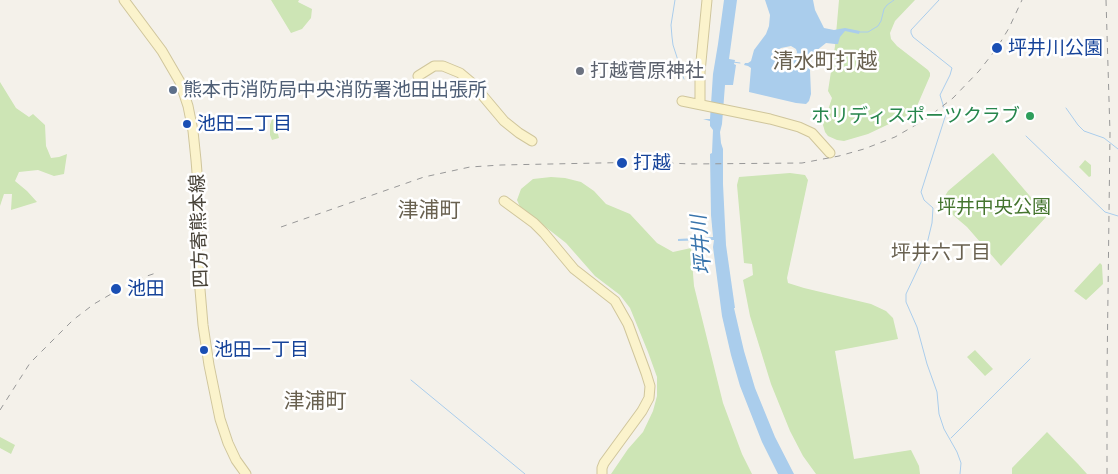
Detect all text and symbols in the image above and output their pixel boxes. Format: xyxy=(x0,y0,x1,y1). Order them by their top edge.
place label: 坪井川公園 xyxy=(1008,37,1103,59)
marker: 坪井川公園 xyxy=(990,41,1004,55)
district label: 清水町打越 xyxy=(773,48,877,74)
place label: 打越菅原神社 xyxy=(590,60,704,82)
marker: 打越菅原神社 xyxy=(574,65,586,77)
place label: 熊本市消防局中央消防署池田出張所 xyxy=(183,79,487,101)
marker: 熊本市消防局中央消防署池田出張所 xyxy=(167,84,179,96)
place label: ホリディスポーツクラブ xyxy=(811,105,1020,127)
marker: ホリディスポーツクラブ xyxy=(1024,110,1036,122)
place label: 池田二丁目 xyxy=(197,113,292,135)
marker: 池田二丁目 xyxy=(181,118,193,130)
place label: 打越 xyxy=(633,152,671,174)
marker: 打越 xyxy=(615,156,629,170)
street label: 四方寄熊本線 xyxy=(186,174,212,288)
park label: 坪井中央公園 xyxy=(937,196,1051,218)
district label: 津浦町 xyxy=(398,197,460,223)
water label: 坪井川 xyxy=(686,214,716,276)
district label: 坪井六丁目 xyxy=(891,240,991,264)
place label: 池田 xyxy=(127,278,165,300)
marker: 池田 xyxy=(109,282,123,296)
place label: 池田一丁目 xyxy=(214,339,309,361)
marker: 池田一丁目 xyxy=(198,344,210,356)
district label: 津浦町 xyxy=(284,388,346,414)

